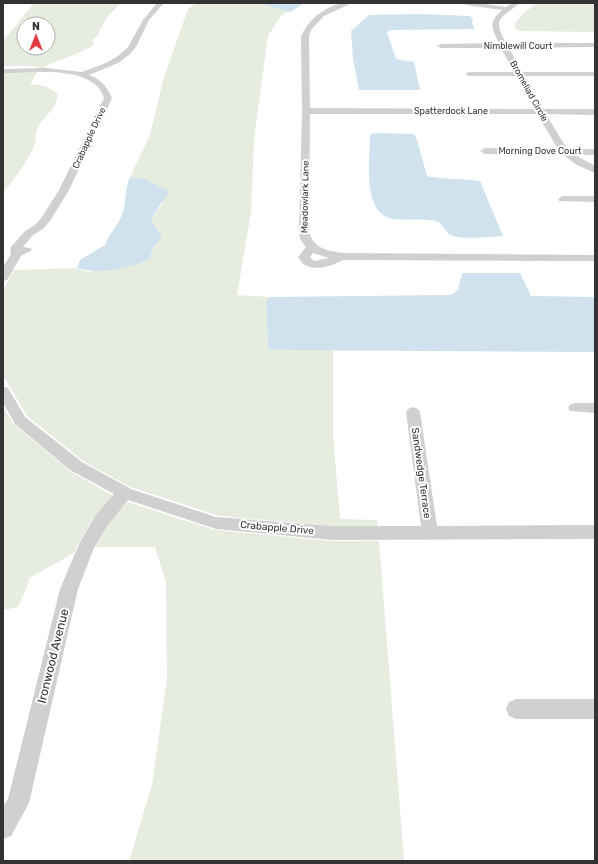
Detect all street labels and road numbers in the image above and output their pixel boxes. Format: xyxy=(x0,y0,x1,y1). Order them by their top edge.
street label: Nimblewill Court xyxy=(484,41,553,51)
street label: Bromeliad Circle xyxy=(508,59,550,123)
street label: Crabapple Drive xyxy=(70,106,108,170)
street label: Spatterdock Lane xyxy=(414,106,488,116)
street label: Morning Dove Court xyxy=(498,146,582,156)
street label: Meadowlark Lane xyxy=(299,161,311,233)
street label: Sandwedge Terrace xyxy=(409,427,433,520)
street label: Crabapple Drive xyxy=(240,519,315,537)
street label: Ironwood Avenue xyxy=(34,607,72,705)

